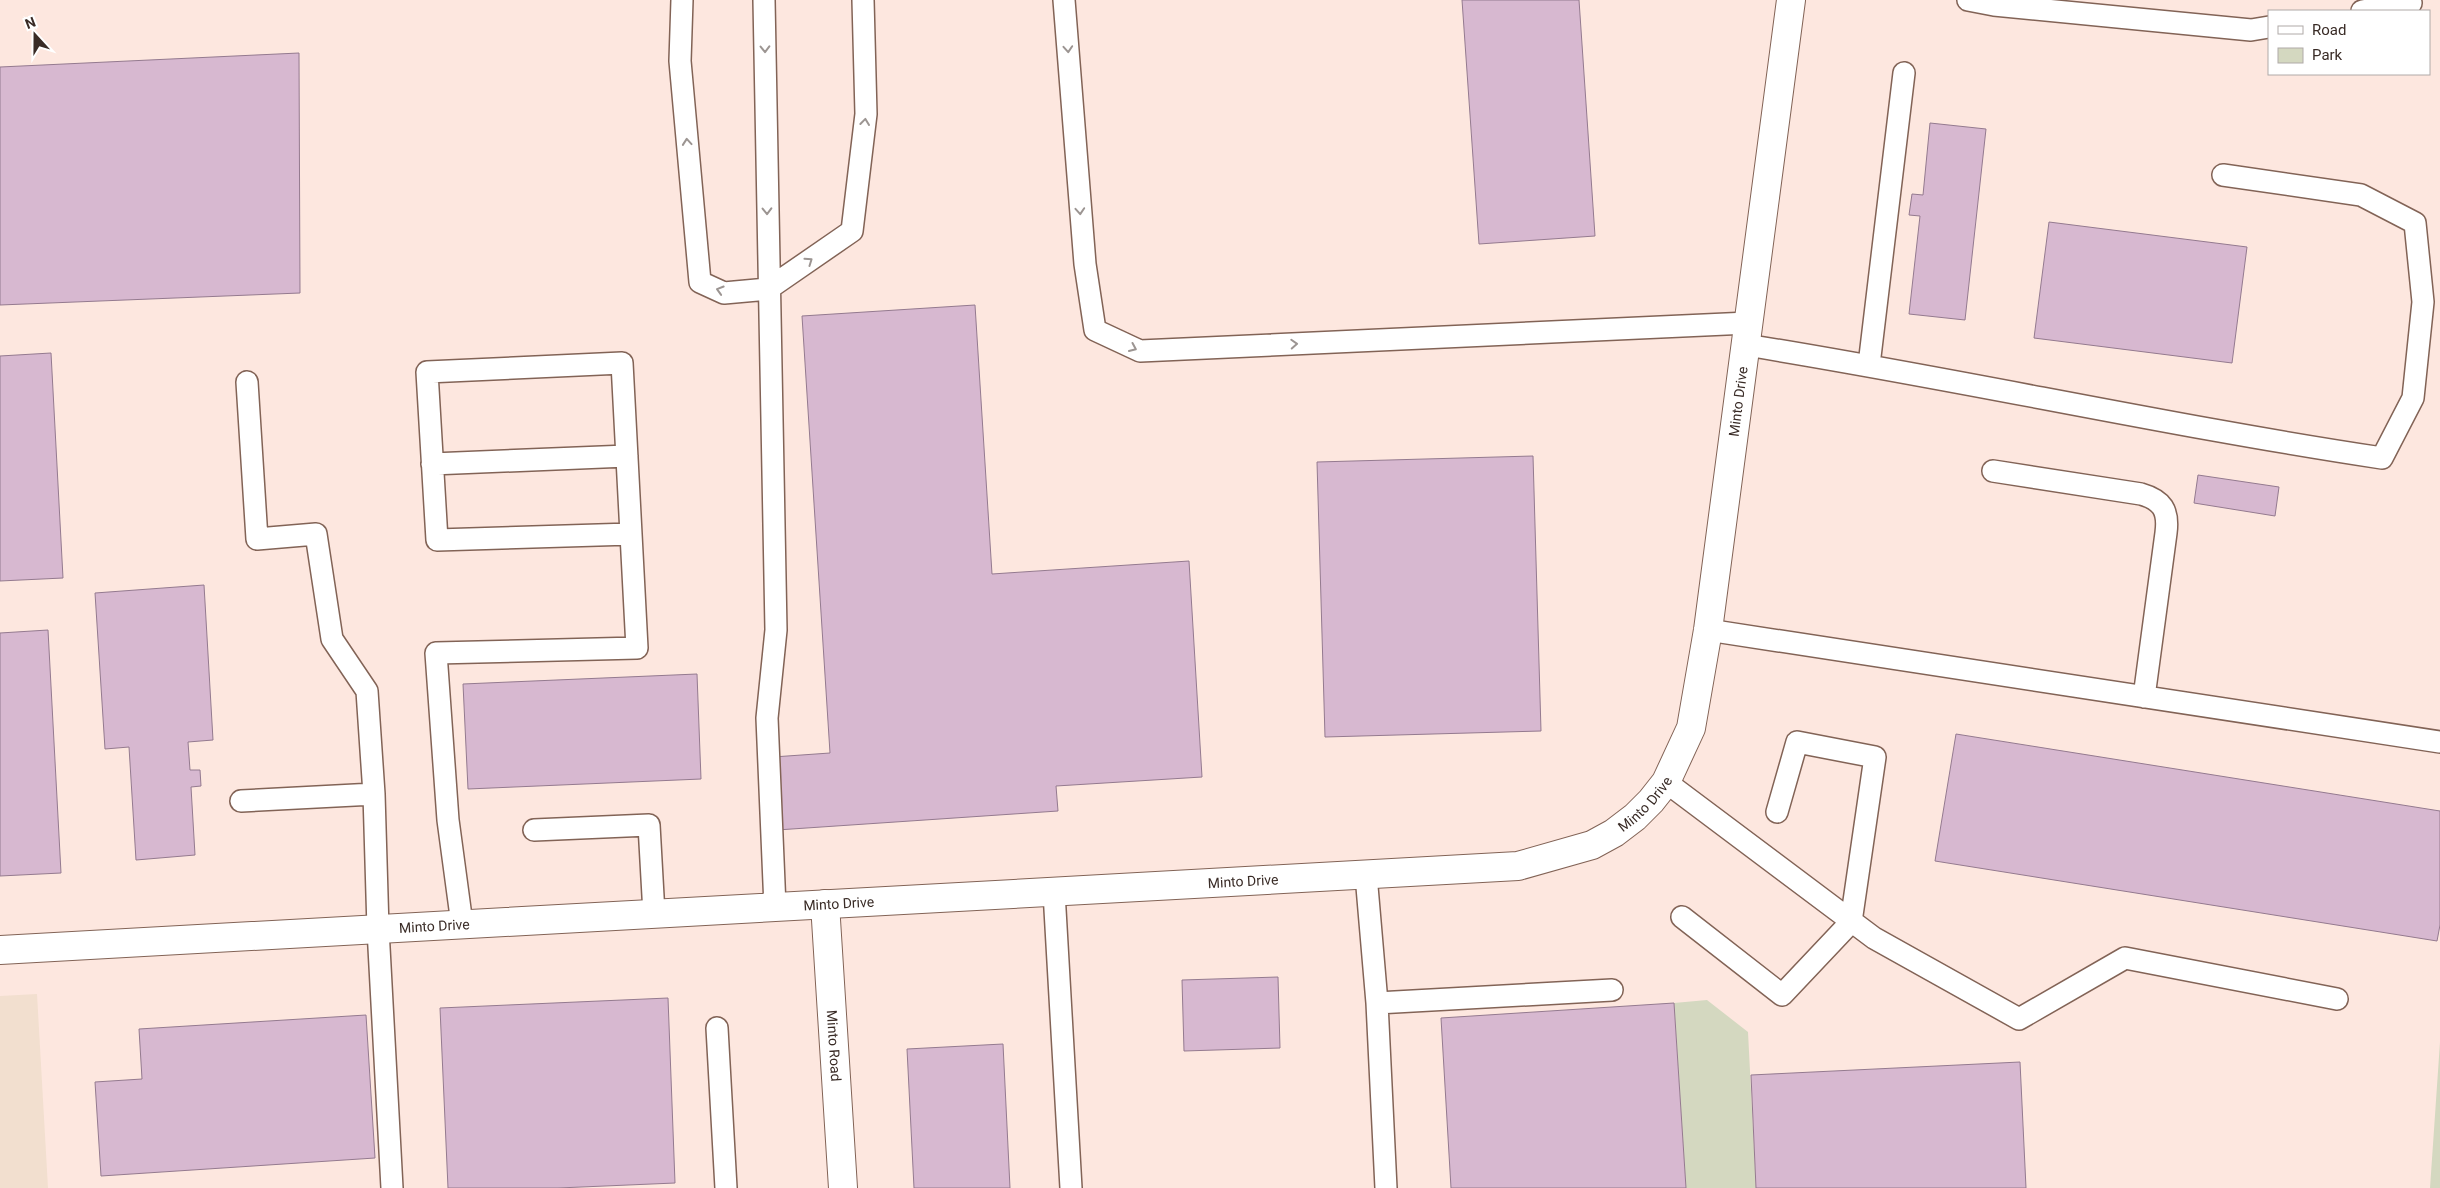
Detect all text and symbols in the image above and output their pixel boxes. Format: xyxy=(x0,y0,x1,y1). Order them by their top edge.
north arrow xyxy=(10,10,60,60)
legend xyxy=(2268,10,2430,75)
text: N xyxy=(23,14,38,32)
text: Road xyxy=(2312,21,2346,39)
one-way arrow xyxy=(760,45,770,53)
one-way arrow xyxy=(1062,45,1073,53)
text: Park xyxy=(2312,46,2343,64)
one-way arrow xyxy=(859,118,870,126)
one-way arrow xyxy=(682,138,693,146)
one-way arrow xyxy=(1075,207,1086,215)
one-way arrow xyxy=(762,208,772,215)
one-way arrow xyxy=(803,258,812,267)
one-way arrow xyxy=(717,286,725,296)
one-way arrow xyxy=(1291,339,1299,350)
one-way arrow xyxy=(1128,341,1137,352)
street label: Minto Drive xyxy=(1726,365,1751,438)
street label: Minto Drive xyxy=(1615,774,1675,835)
street label: Minto Drive xyxy=(1207,871,1279,891)
street label: Minto Drive xyxy=(803,894,874,914)
street label: Minto Drive xyxy=(399,916,470,936)
street label: Minto Road xyxy=(824,1010,844,1082)

